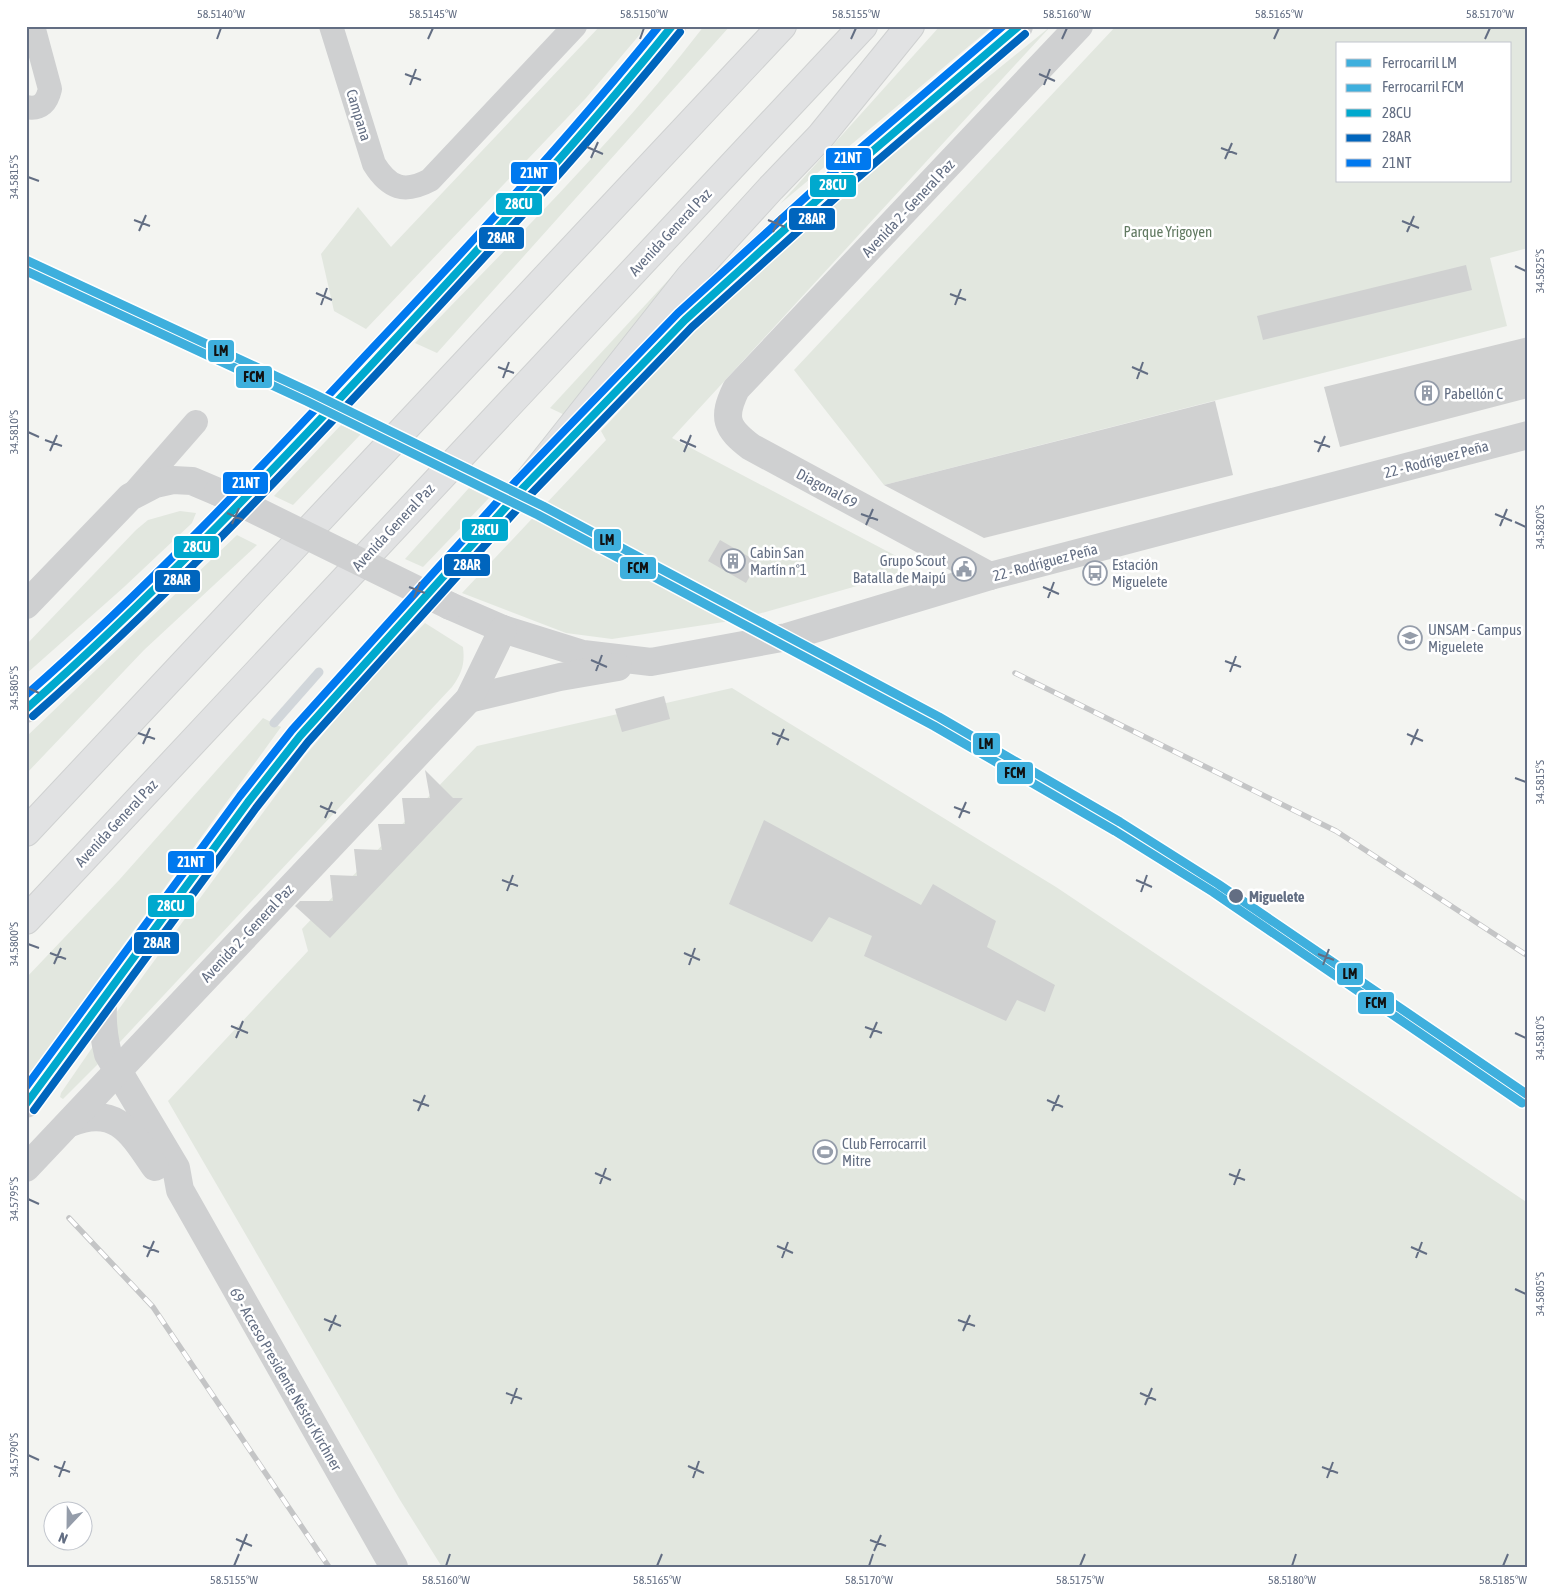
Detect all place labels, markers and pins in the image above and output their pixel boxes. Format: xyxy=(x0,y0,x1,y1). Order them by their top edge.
building icon: Pabellón C xyxy=(1414,380,1440,406)
place label: Pabellón C xyxy=(1444,385,1503,402)
place label: Cabin San Martín n°1 xyxy=(750,544,807,578)
building icon: Cabin San Martín n°1 xyxy=(720,548,746,574)
place label: Grupo Scout Batalla de Maipú xyxy=(853,552,946,586)
public building icon: Grupo Scout Batalla de Maipú xyxy=(951,556,977,582)
place label: Estación Miguelete xyxy=(1112,556,1168,590)
bus stop icon: Estación Miguelete xyxy=(1082,560,1108,586)
place label: UNSAM - Campus Miguelete xyxy=(1428,621,1521,655)
school or university icon: UNSAM - Campus Miguelete xyxy=(1397,625,1423,651)
marker: Miguelete xyxy=(1227,887,1245,905)
place label: Miguelete xyxy=(1249,888,1305,905)
place label: Club Ferrocarril Mitre xyxy=(842,1135,926,1169)
sports icon: Club Ferrocarril Mitre xyxy=(812,1139,838,1165)

